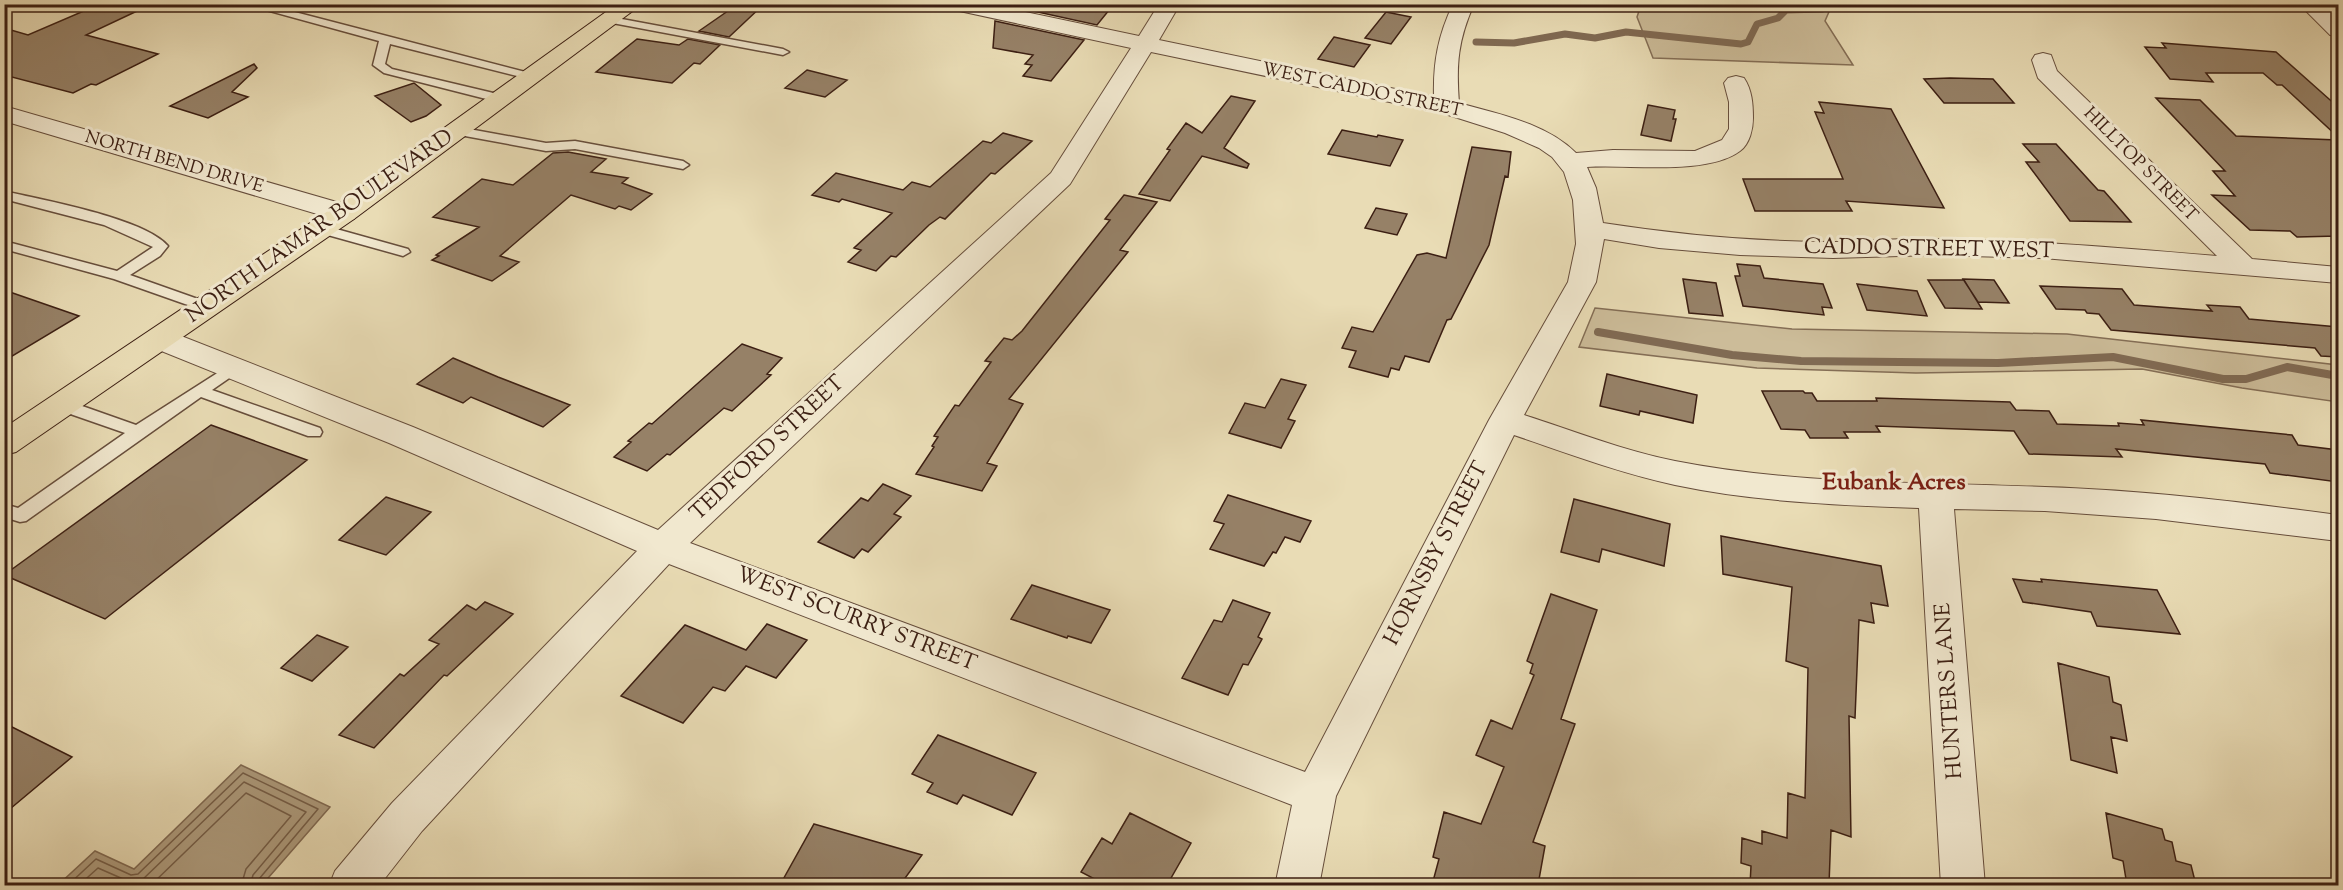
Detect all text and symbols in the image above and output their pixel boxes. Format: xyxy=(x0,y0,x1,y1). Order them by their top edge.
street label: WEST CADDO STREET xyxy=(1259,57,1465,125)
street label: HILLTOP STREET xyxy=(2077,102,2204,229)
street label: NORTH LAMAR BOULEVARD xyxy=(180,122,460,332)
street label: NORTH BEND DRIVE xyxy=(82,125,267,201)
street label: CADDO STREET WEST xyxy=(1804,232,2055,268)
street label: TEDFORD STREET xyxy=(683,368,853,529)
street label: HORNSBY STREET xyxy=(1377,456,1497,652)
district label: Eubank Acres xyxy=(1822,466,1966,500)
street label: WEST SCURRY STREET xyxy=(731,559,981,681)
street label: HUNTERS LANE xyxy=(1928,602,1972,780)

